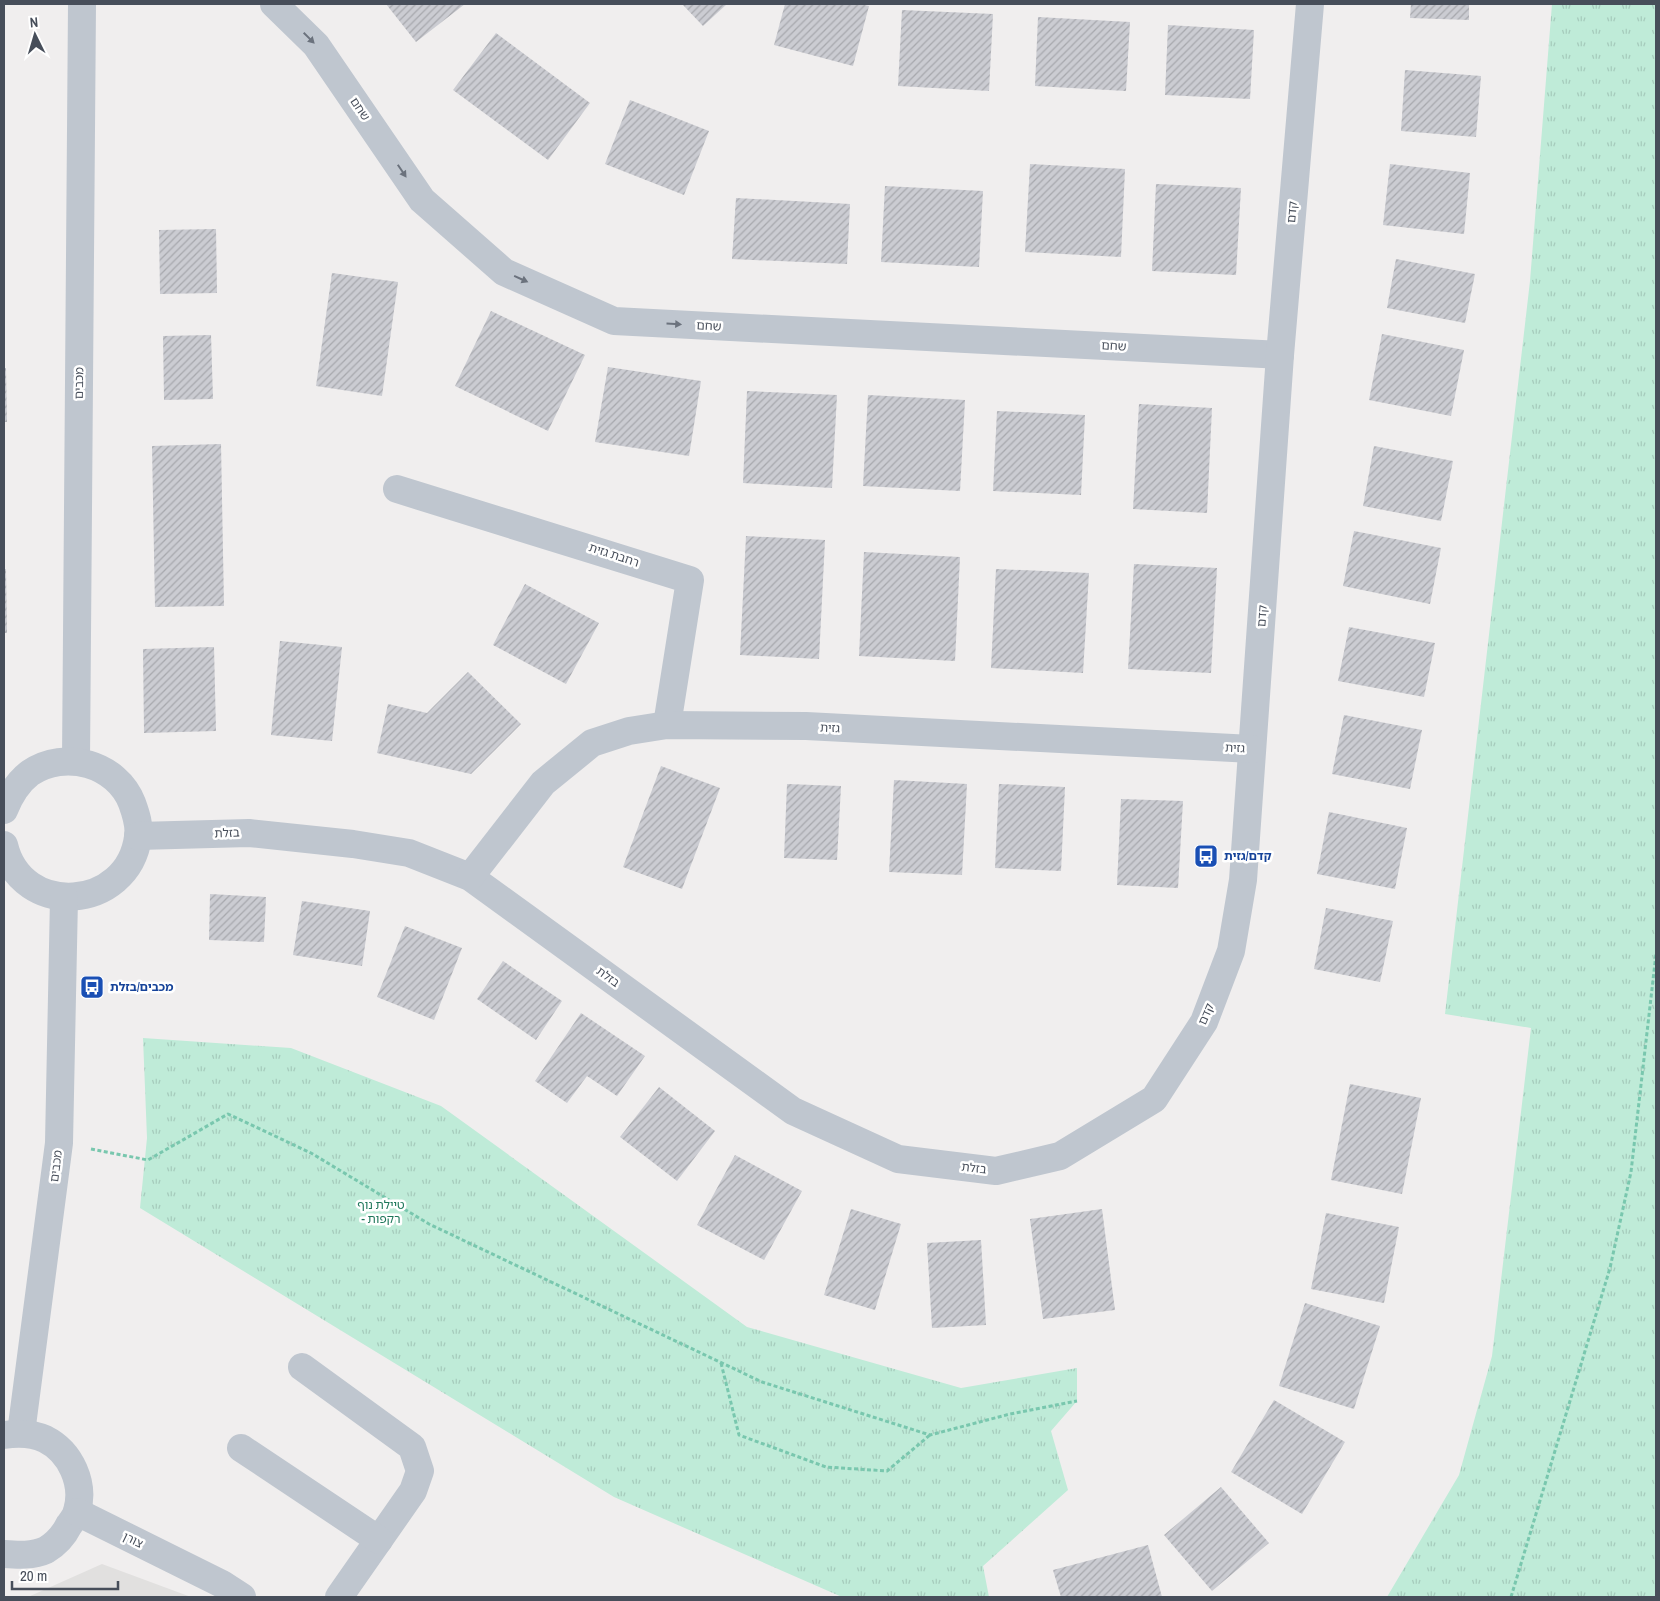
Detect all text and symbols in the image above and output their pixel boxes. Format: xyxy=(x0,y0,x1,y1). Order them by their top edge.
north arrow xyxy=(10,10,60,60)
text: N xyxy=(29,13,39,31)
one-way arrow xyxy=(303,32,315,44)
street label: שחם xyxy=(346,94,374,124)
one-way arrow xyxy=(397,164,407,178)
street label: קדם xyxy=(1283,200,1301,224)
one-way arrow xyxy=(514,276,528,284)
street label: שחם xyxy=(696,317,722,335)
one-way arrow xyxy=(666,321,682,329)
street label: שחם xyxy=(1101,337,1127,355)
street label: מכבים xyxy=(71,367,87,399)
street label: רחבת גזית xyxy=(587,539,641,571)
street label: קדם xyxy=(1253,604,1271,628)
street label: גזית xyxy=(820,719,841,737)
street label: גזית xyxy=(1225,739,1246,757)
street label: בזלת xyxy=(214,825,240,841)
bus stop icon: קדם/גזית xyxy=(1193,843,1219,869)
place label: קדם/גזית xyxy=(1224,848,1272,864)
street label: בזלת xyxy=(593,963,623,991)
bus stop icon: מכבים/בזלת xyxy=(79,974,105,1000)
place label: מכבים/בזלת xyxy=(110,979,174,995)
street label: קדם xyxy=(1194,1000,1218,1027)
street label: מכבים xyxy=(46,1149,66,1183)
street label: בזלת xyxy=(961,1159,988,1177)
park label: טיילת נוף - רקפות xyxy=(357,1197,405,1227)
street label: צורן xyxy=(120,1528,146,1552)
scale bar xyxy=(12,1558,119,1590)
text: 20 m xyxy=(20,1565,47,1586)

